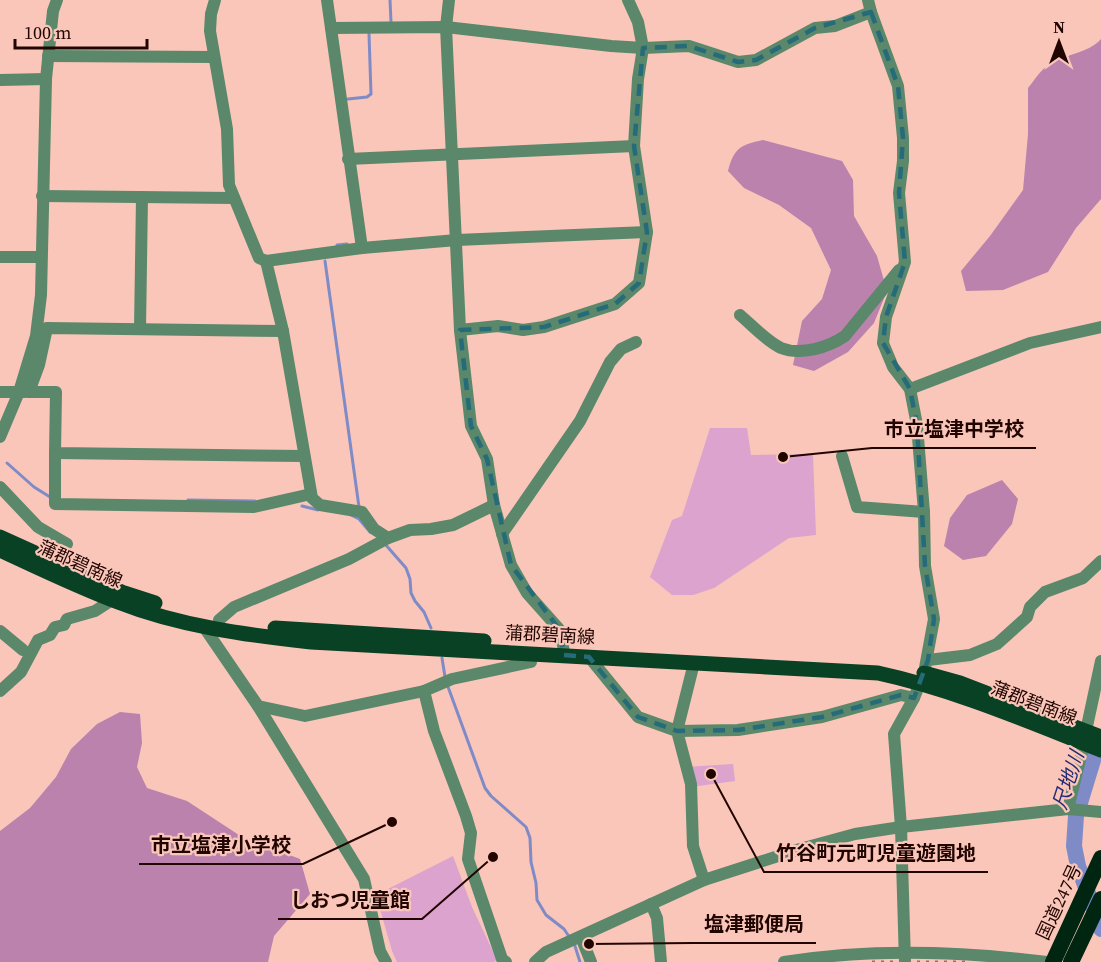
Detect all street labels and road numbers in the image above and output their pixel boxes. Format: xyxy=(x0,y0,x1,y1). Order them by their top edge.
street label: 蒲郡碧南線 xyxy=(34,534,126,593)
street label: 蒲郡碧南線 xyxy=(504,620,596,649)
street label: 蒲郡碧南線 xyxy=(988,675,1081,730)
street label: 国道247号 xyxy=(1030,860,1087,944)

